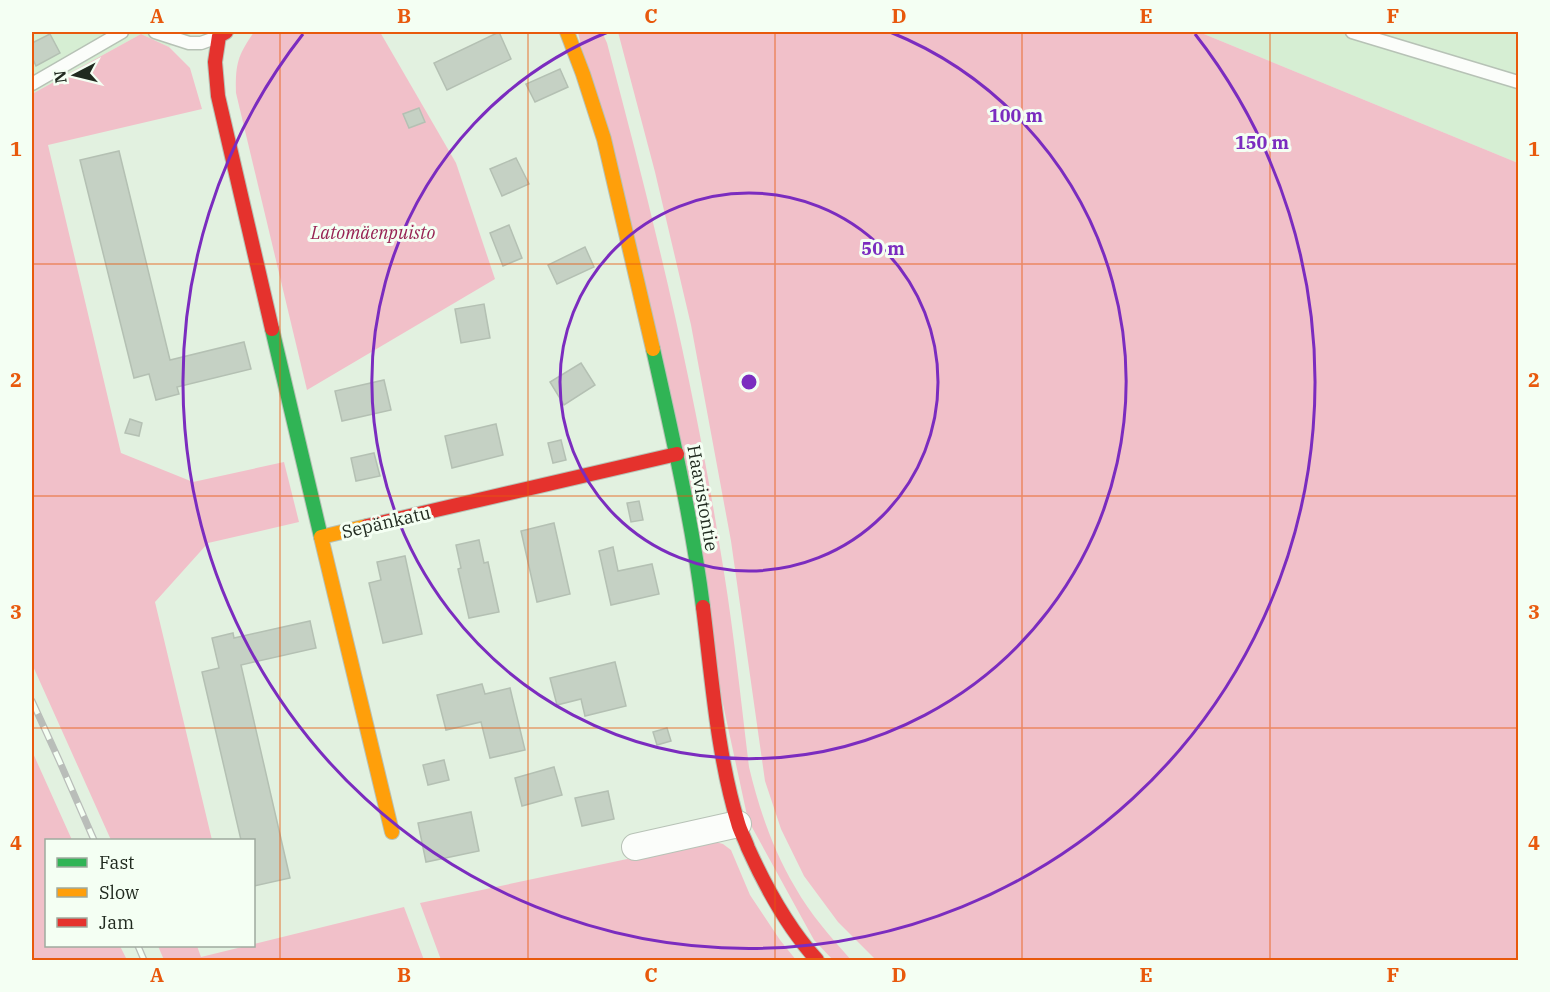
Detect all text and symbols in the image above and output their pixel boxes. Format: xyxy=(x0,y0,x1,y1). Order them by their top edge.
text: A xyxy=(150,2,164,29)
text: B xyxy=(397,2,411,29)
text: C xyxy=(644,2,658,29)
text: D xyxy=(891,2,907,29)
text: E xyxy=(1139,2,1153,29)
text: F xyxy=(1387,2,1399,29)
north arrow xyxy=(45,45,105,105)
text: N xyxy=(49,69,71,84)
text: 100 m xyxy=(989,104,1044,127)
text: 150 m xyxy=(1235,131,1290,154)
text: 1 xyxy=(10,135,22,162)
text: 1 xyxy=(1528,135,1540,162)
park label: Latomäenpuisto xyxy=(310,221,435,244)
text: 50 m xyxy=(861,237,905,260)
text: 2 xyxy=(10,366,22,393)
text: 2 xyxy=(1528,366,1540,393)
centre of rings xyxy=(739,372,759,392)
street label: Haavistontie xyxy=(682,443,724,553)
street label: Sepänkatu xyxy=(339,501,433,543)
text: 3 xyxy=(10,598,22,625)
text: 3 xyxy=(1528,598,1540,625)
text: 4 xyxy=(10,829,22,856)
text: 4 xyxy=(1528,829,1540,856)
legend xyxy=(45,839,255,947)
text: Fast xyxy=(99,851,134,874)
text: Slow xyxy=(99,881,139,904)
text: Jam xyxy=(99,911,134,934)
text: A xyxy=(150,961,164,988)
text: B xyxy=(397,961,411,988)
text: C xyxy=(644,961,658,988)
text: D xyxy=(891,961,907,988)
text: E xyxy=(1139,961,1153,988)
text: F xyxy=(1387,961,1399,988)

